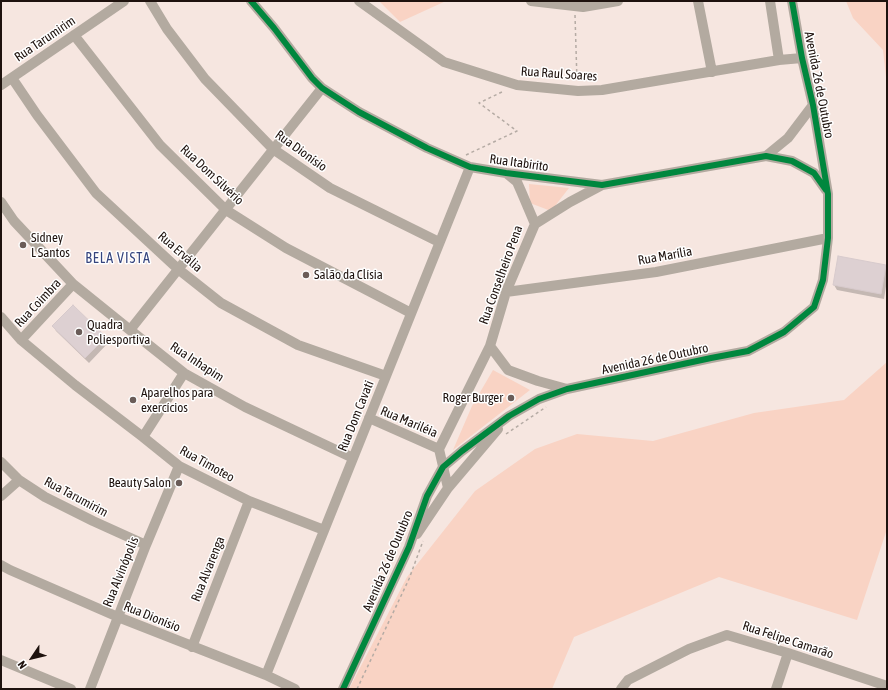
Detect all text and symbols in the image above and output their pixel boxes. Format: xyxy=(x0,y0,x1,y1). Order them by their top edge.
street label: Rua Tarumirim xyxy=(12,13,78,65)
street label: Avenida 26 de Outubro xyxy=(801,30,837,140)
street label: Rua Raul Soares xyxy=(520,64,598,84)
street label: Rua Dionísio xyxy=(272,127,330,175)
street label: Rua Dom Silvério xyxy=(177,142,247,208)
street label: Rua Itabirito xyxy=(488,151,550,175)
street label: Rua Conselheiro Pena xyxy=(476,223,526,327)
street label: Rua Ervália xyxy=(155,228,205,276)
place label: Sidney L Santos xyxy=(31,230,70,261)
marker: Sidney L Santos xyxy=(18,240,28,250)
street label: Rua Marília xyxy=(637,244,693,268)
district label: BELA VISTA xyxy=(85,251,151,267)
place label: Salão da Clísia xyxy=(314,267,383,283)
marker: Salão da Clísia xyxy=(301,270,311,280)
street label: Rua Coimbra xyxy=(12,275,64,331)
place label: Quadra Poliesportiva xyxy=(87,317,150,348)
marker: Quadra Poliesportiva xyxy=(74,327,84,337)
street label: Rua Inhapim xyxy=(167,339,227,385)
street label: Avenida 26 de Outubro xyxy=(600,340,710,378)
street label: Rua Dom Cavati xyxy=(335,378,377,454)
place label: Aparelhos para exercícios xyxy=(141,385,213,416)
place label: Roger Burger xyxy=(443,390,503,406)
marker: Roger Burger xyxy=(506,393,516,403)
marker: Aparelhos para exercícios xyxy=(128,395,138,405)
street label: Rua Mariléia xyxy=(378,403,440,441)
street label: Rua Timoteo xyxy=(177,443,237,485)
street label: Rua Tarumirim xyxy=(41,474,111,520)
place label: Beauty Salon xyxy=(108,475,171,491)
marker: Beauty Salon xyxy=(174,478,184,488)
street label: Avenida 26 de Outubro xyxy=(360,508,416,614)
street label: Rua Alvarenga xyxy=(188,534,228,604)
street label: Rua Alvinópolis xyxy=(100,535,142,609)
street label: Rua Dionísio xyxy=(121,599,183,635)
street label: Rua Felipe Camarão xyxy=(741,618,835,662)
north arrow xyxy=(12,638,52,678)
text: N xyxy=(15,659,29,671)

